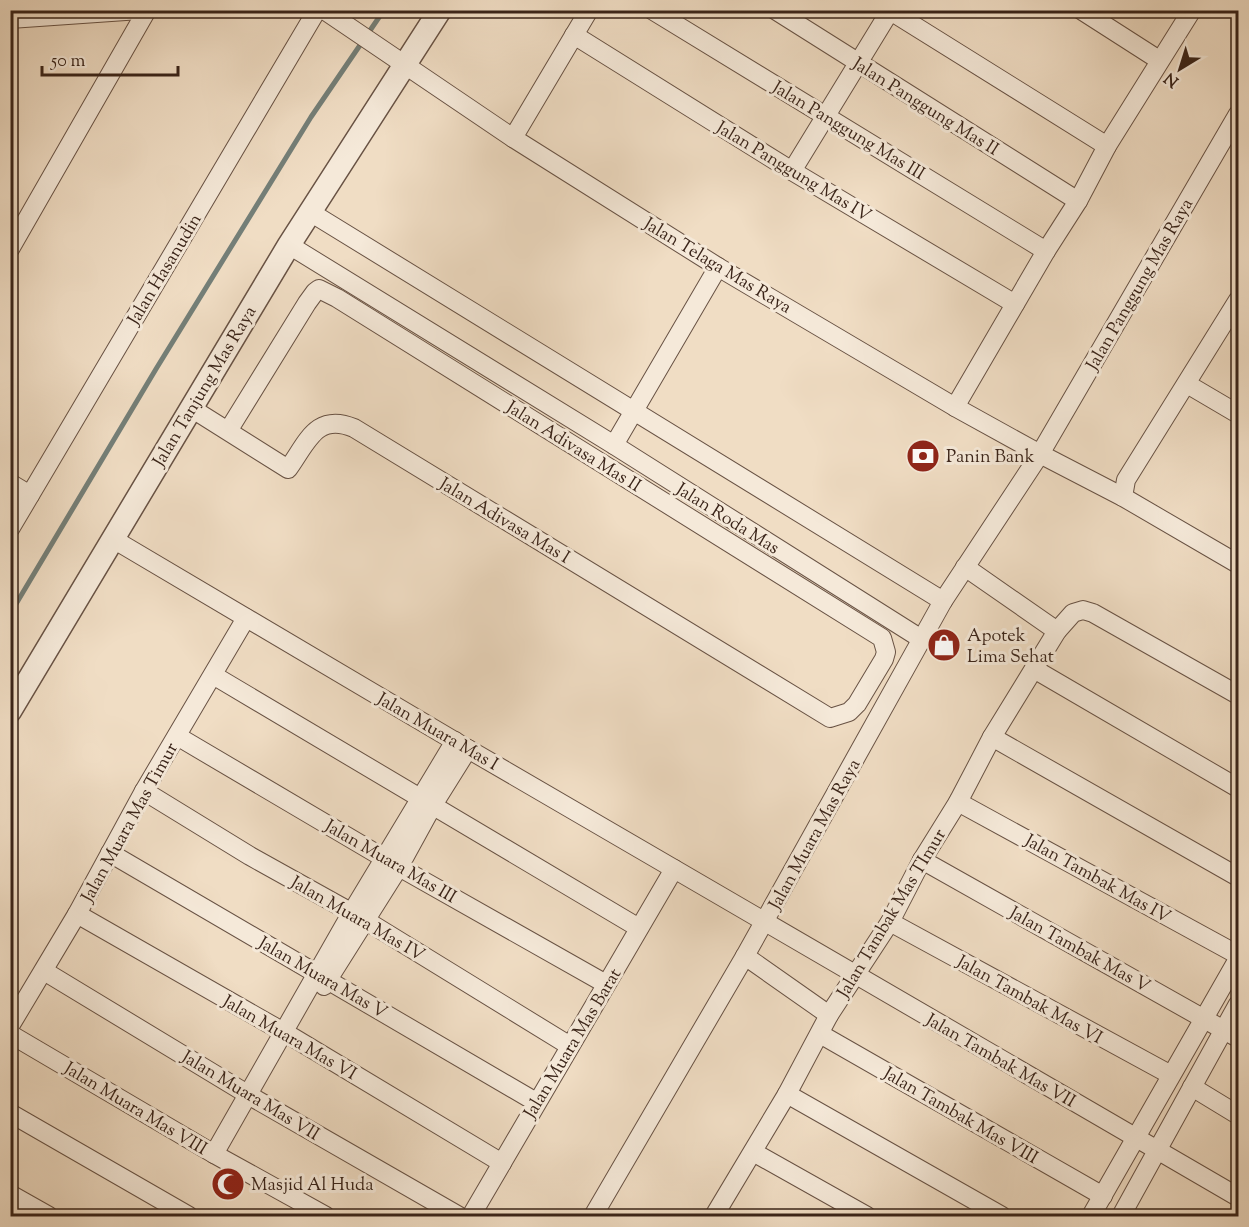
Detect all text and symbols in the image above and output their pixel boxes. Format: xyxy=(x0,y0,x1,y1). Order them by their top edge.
scale bar xyxy=(42,39,178,77)
north arrow xyxy=(1150,39,1210,99)
text: 50 m xyxy=(50,49,86,75)
street label: Jalan Panggung Mas II xyxy=(846,52,1003,163)
text: N xyxy=(1160,66,1184,92)
street label: Jalan Panggung Mas III xyxy=(766,75,929,188)
street label: Jalan Panggung Mas IV xyxy=(710,115,876,230)
street label: Jalan Panggung Mas Raya xyxy=(1080,194,1201,377)
street label: Jalan Hasanudin xyxy=(122,209,209,332)
street label: Jalan Telaga Mas Raya xyxy=(637,212,796,321)
street label: Jalan Tanjung Mas Raya xyxy=(147,302,264,473)
street label: Jalan Adivasa Mas II xyxy=(500,395,646,500)
bank icon: Panin Bank xyxy=(905,438,941,474)
place label: Panin Bank xyxy=(946,445,1035,471)
street label: Jalan Adivasa Mas I xyxy=(433,472,575,571)
street label: Jalan Roda Mas xyxy=(669,477,784,562)
place label: Apotek Lima Sehat xyxy=(967,624,1054,671)
shop icon: Apotek Lima Sehat xyxy=(926,627,962,663)
street label: Jalan Muara Mas I xyxy=(371,687,503,778)
street label: Jalan Muara Mas Timur xyxy=(75,738,186,909)
street label: Jalan Muara Mas Raya xyxy=(763,755,868,916)
street label: Jalan Muara Mas III xyxy=(318,814,461,911)
street label: Jalan Tambak Mas TImur xyxy=(831,824,954,1004)
street label: Jalan Tambak Mas IV xyxy=(1018,828,1175,931)
street label: Jalan Muara Mas IV xyxy=(284,870,429,969)
street label: Jalan Tambak Mas V xyxy=(1003,901,1155,1001)
street label: Jalan Muara Mas V xyxy=(252,931,392,1027)
street label: Jalan Tambak Mas VI xyxy=(950,949,1107,1052)
street label: Jalan Muara Mas Barat xyxy=(518,964,629,1125)
street label: Jalan Muara Mas VI xyxy=(216,989,361,1088)
street label: Jalan Tambak Mas VII xyxy=(919,1008,1080,1115)
street label: Jalan Muara Mas VII xyxy=(175,1045,324,1148)
street label: Jalan Muara Mas VIII xyxy=(58,1056,212,1163)
street label: Jalan Tambak Mas VIII xyxy=(877,1061,1042,1172)
mosque icon: Masjid Al Huda xyxy=(210,1166,246,1202)
place label: Masjid Al Huda xyxy=(251,1173,374,1199)

